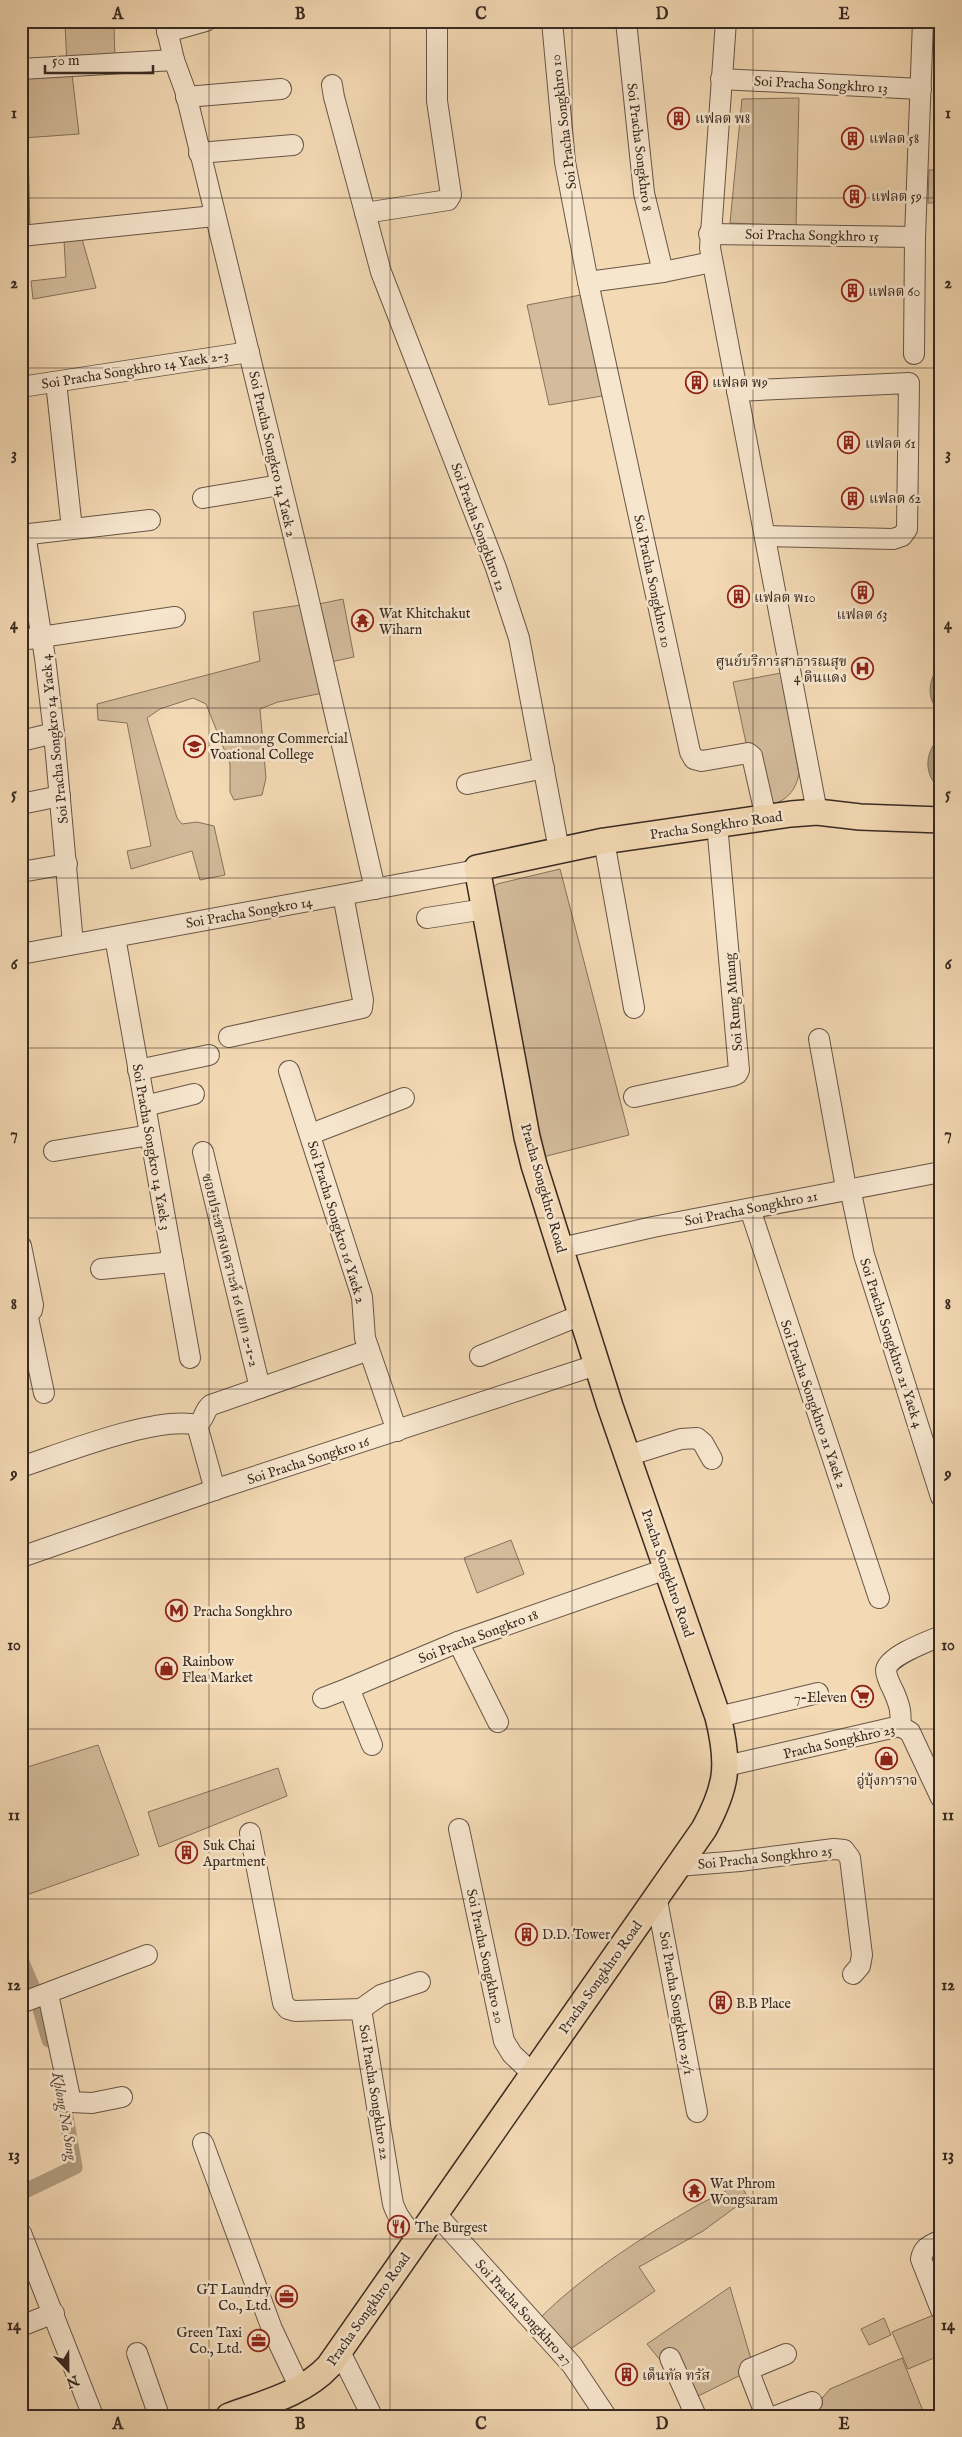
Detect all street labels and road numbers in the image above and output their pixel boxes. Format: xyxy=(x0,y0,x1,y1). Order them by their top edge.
street label: Soi Pracha Songkhro 10 xyxy=(547,53,581,190)
street label: Soi Pracha Songkhro 13 xyxy=(753,72,888,97)
street label: Soi Pracha Songkhro 8 xyxy=(622,82,656,212)
street label: Soi Pracha Songkhro 15 xyxy=(745,226,879,246)
street label: Soi Pracha Songkhro 14 Yaek 2-3 xyxy=(40,346,230,394)
street label: Soi Pracha Songkro 14 Yaek 2 xyxy=(244,369,300,540)
street label: Soi Pracha Songkhro 12 xyxy=(446,461,510,594)
street label: Soi Pracha Songkhro 10 xyxy=(629,513,675,650)
street label: Soi Pracha Songkro 14 Yaek 4 xyxy=(37,653,73,825)
street label: Pracha Songkhro Road xyxy=(649,808,784,844)
street label: Soi Pracha Songkro 14 xyxy=(184,893,314,933)
street label: Soi Rung Muang xyxy=(721,952,747,1052)
street label: Soi Pracha Songkro 14 Yaek 3 xyxy=(127,1062,175,1232)
street label: Pracha Songkhro Road xyxy=(516,1121,570,1256)
street label: Soi Pracha Songkro 16 Yaek 2 xyxy=(303,1139,370,1306)
street label: ซอยประชาสงเคราะห์ 16 แยก 2-1-2 xyxy=(197,1171,264,1369)
street label: Soi Pracha Songkhro 21 xyxy=(683,1187,819,1231)
street label: Soi Pracha Songkhro 21 Yaek 4 xyxy=(855,1256,927,1431)
street label: Soi Pracha Songkhro 21 Yaek 2 xyxy=(776,1318,851,1491)
street label: Soi Pracha Songkro 16 xyxy=(245,1432,373,1489)
street label: Pracha Songkhro Road xyxy=(637,1507,698,1640)
street label: Soi Pracha Songkro 18 xyxy=(416,1606,541,1668)
street label: Pracha Songkhro 23 xyxy=(782,1720,897,1764)
street label: Soi Pracha Songkhro 25 xyxy=(697,1842,833,1874)
street label: Soi Pracha Songkhro 20 xyxy=(462,1887,508,2025)
street label: Pracha Songkhro Road xyxy=(555,1917,647,2038)
street label: Soi Pracha Songkhro 25/1 xyxy=(655,1930,697,2076)
street label: Soi Pracha Songkhro 22 xyxy=(354,2023,394,2162)
street label: Pracha Songkhro Road xyxy=(323,2249,415,2370)
street label: Soi Pracha Songkhro 27 xyxy=(471,2256,576,2369)

